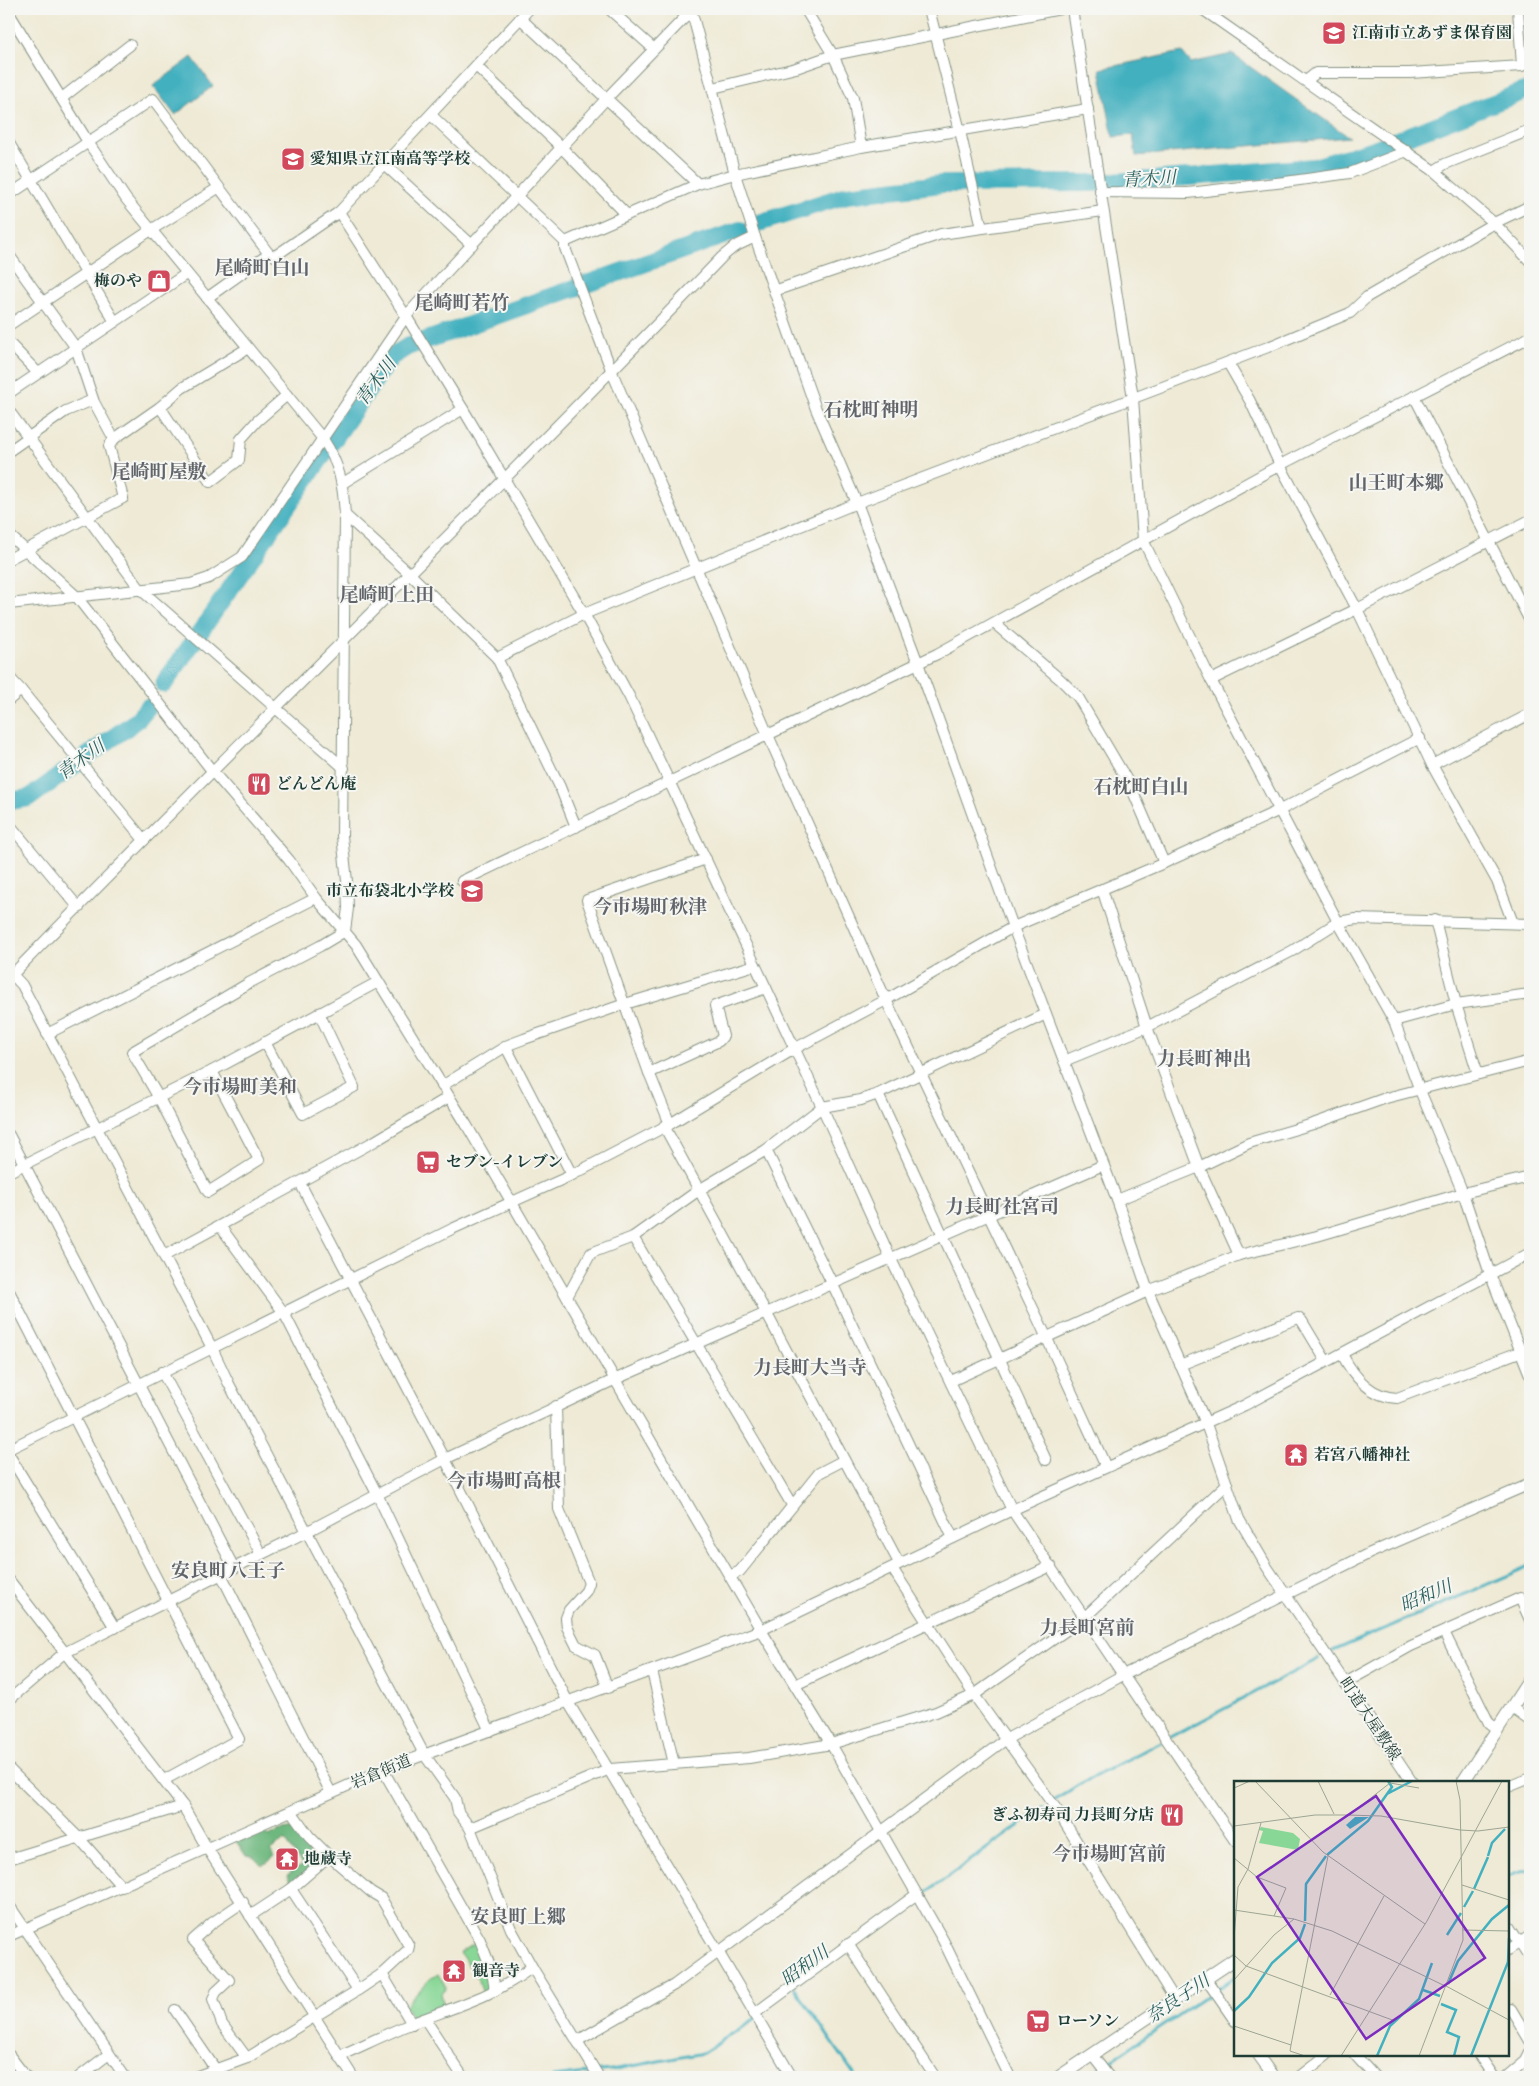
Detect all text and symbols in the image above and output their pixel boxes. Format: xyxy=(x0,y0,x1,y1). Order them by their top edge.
school or university icon: 江南市立あずま保育園 xyxy=(1321,20,1347,46)
place label: 江南市立あずま保育園 xyxy=(1352,23,1512,43)
school or university icon: 愛知県立江南高等学校 xyxy=(280,146,306,172)
place label: 愛知県立江南高等学校 xyxy=(310,149,471,169)
water label: 青木川 xyxy=(1121,166,1179,192)
district label: 尾崎町白山 xyxy=(214,256,310,280)
shop icon: 梅のや xyxy=(146,268,172,294)
place label: 梅のや xyxy=(94,271,142,291)
district label: 尾崎町若竹 xyxy=(414,291,510,315)
water label: 青木川 xyxy=(351,352,403,410)
district label: 石枕町神明 xyxy=(823,398,919,422)
district label: 尾崎町屋敷 xyxy=(111,460,207,484)
district label: 山王町本郷 xyxy=(1348,471,1444,495)
district label: 尾崎町上田 xyxy=(339,583,435,607)
water label: 青木川 xyxy=(52,734,111,785)
restaurant icon: どんどん庵 xyxy=(246,771,272,797)
place label: どんどん庵 xyxy=(276,774,356,794)
district label: 石枕町白山 xyxy=(1093,775,1189,799)
school or university icon: 市立布袋北小学校 xyxy=(459,878,485,904)
place label: 市立布袋北小学校 xyxy=(326,881,455,901)
district label: 今市場町秋津 xyxy=(593,895,707,919)
district label: 力長町神出 xyxy=(1156,1047,1252,1071)
district label: 今市場町美和 xyxy=(183,1075,297,1099)
supermarket icon: セブン-イレブン xyxy=(415,1149,441,1175)
place label: セブン-イレブン xyxy=(446,1152,563,1172)
district label: 力長町社宮司 xyxy=(945,1195,1059,1219)
district label: 力長町大当寺 xyxy=(753,1356,867,1380)
temple icon: 若宮八幡神社 xyxy=(1283,1442,1309,1468)
place label: 若宮八幡神社 xyxy=(1314,1445,1410,1465)
district label: 今市場町高根 xyxy=(447,1469,561,1493)
district label: 安良町八王子 xyxy=(171,1559,285,1583)
water label: 昭和川 xyxy=(1397,1574,1457,1617)
district label: 力長町宮前 xyxy=(1039,1616,1135,1640)
street label: 町道大屋敷線 xyxy=(1335,1674,1405,1764)
street label: 岩倉街道 xyxy=(348,1750,414,1794)
inset map xyxy=(1234,1781,1509,2056)
restaurant icon: ぎふ初寿司 力長町分店 xyxy=(1159,1802,1185,1828)
place label: ぎふ初寿司 力長町分店 xyxy=(991,1805,1154,1825)
district label: 今市場町宮前 xyxy=(1052,1842,1166,1866)
temple icon: 地蔵寺 xyxy=(274,1846,300,1872)
place label: 地蔵寺 xyxy=(304,1849,352,1869)
district label: 安良町上郷 xyxy=(470,1905,566,1929)
water label: 昭和川 xyxy=(776,1940,835,1991)
temple icon: 観音寺 xyxy=(441,1958,467,1984)
place label: 観音寺 xyxy=(472,1961,520,1981)
water label: 奈良子川 xyxy=(1142,1968,1216,2029)
supermarket icon: ローソン xyxy=(1025,2008,1051,2034)
place label: ローソン xyxy=(1056,2011,1119,2031)

